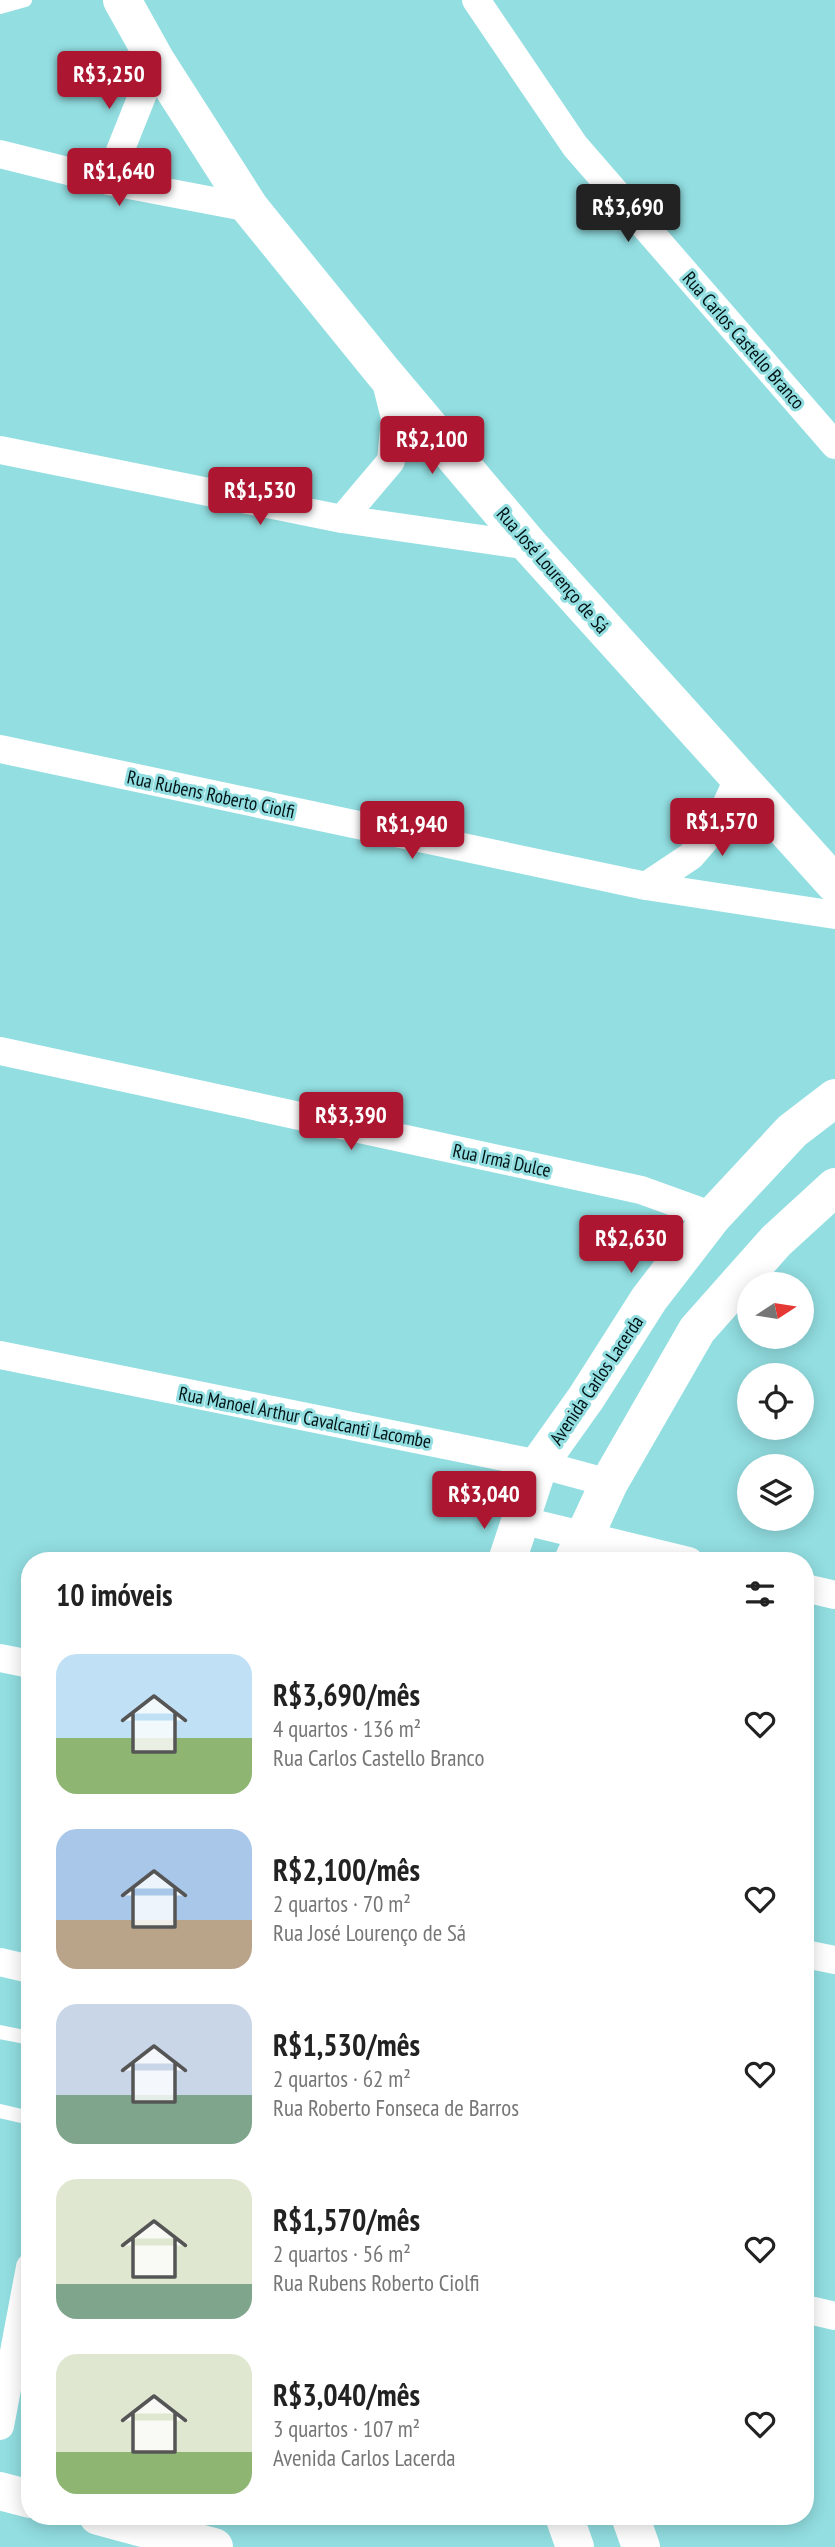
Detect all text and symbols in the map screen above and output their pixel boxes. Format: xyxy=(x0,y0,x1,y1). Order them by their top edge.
pin: R$3,250 xyxy=(44,52,174,111)
text: R$3,250 xyxy=(73,59,145,88)
pin: R$1,640 xyxy=(54,148,184,208)
text: R$1,640 xyxy=(83,156,155,185)
pin: R$3,690 xyxy=(563,184,693,244)
text: R$3,690 xyxy=(592,192,664,221)
street label: Rua Carlos Castello Branco xyxy=(678,266,810,414)
pin: R$2,100 xyxy=(367,416,497,476)
text: R$2,100 xyxy=(396,424,468,453)
pin: R$1,530 xyxy=(195,468,325,527)
text: R$1,530 xyxy=(224,475,296,504)
street label: Rua José Lourenço de Sá xyxy=(492,502,614,638)
street label: Rua Rubens Roberto Ciolfi xyxy=(125,765,297,823)
pin: R$1,570 xyxy=(657,798,787,858)
pin: R$1,940 xyxy=(347,802,477,861)
text: R$1,570 xyxy=(686,806,758,835)
text: R$1,940 xyxy=(376,809,448,838)
pin: R$3,390 xyxy=(286,1092,416,1152)
text: R$3,390 xyxy=(315,1100,387,1129)
street label: Rua Irmã Dulce xyxy=(451,1138,553,1182)
pin: R$2,630 xyxy=(566,1216,696,1275)
text: R$2,630 xyxy=(595,1223,667,1252)
north arrow xyxy=(737,1272,814,1349)
map controls xyxy=(737,1272,814,1531)
street label: Avenida Carlos Lacerda xyxy=(544,1311,648,1449)
button: locate xyxy=(737,1363,814,1440)
street label: Rua Manoel Arthur Cavalcanti Lacombe xyxy=(177,1381,433,1453)
button: layers xyxy=(737,1454,814,1531)
pin: R$3,040 xyxy=(419,1472,549,1531)
text: R$3,040 xyxy=(448,1479,520,1508)
text: 10 imóveis xyxy=(56,1575,172,1614)
icon: filters xyxy=(741,1575,779,1613)
text: R$3,690/mês xyxy=(273,1675,420,1714)
icon: home xyxy=(112,1682,196,1766)
icon: heart xyxy=(741,1705,779,1743)
text: 4 quartos · 136 m² xyxy=(273,1714,421,1743)
text: Rua Carlos Castello Branco xyxy=(273,1743,484,1772)
text: R$2,100/mês xyxy=(273,1850,420,1889)
icon: home xyxy=(112,1857,196,1941)
icon: heart xyxy=(741,1880,779,1918)
text: 2 quartos · 70 m² xyxy=(273,1889,411,1918)
text: Rua José Lourenço de Sá xyxy=(273,1918,466,1947)
text: R$1,530/mês xyxy=(273,2025,420,2064)
icon: home xyxy=(112,2032,196,2116)
icon: heart xyxy=(741,2055,779,2093)
text: 2 quartos · 62 m² xyxy=(273,2064,411,2093)
text: Rua Roberto Fonseca de Barros xyxy=(273,2093,519,2122)
text: R$1,570/mês xyxy=(273,2200,420,2239)
icon: home xyxy=(112,2207,196,2291)
icon: heart xyxy=(741,2230,779,2268)
text: 2 quartos · 56 m² xyxy=(273,2239,411,2268)
text: Rua Rubens Roberto Ciolfi xyxy=(273,2268,480,2297)
text: R$3,040/mês xyxy=(273,2375,420,2414)
icon: home xyxy=(112,2382,196,2466)
icon: heart xyxy=(741,2405,779,2443)
text: 3 quartos · 107 m² xyxy=(273,2414,420,2443)
text: Avenida Carlos Lacerda xyxy=(273,2443,456,2472)

